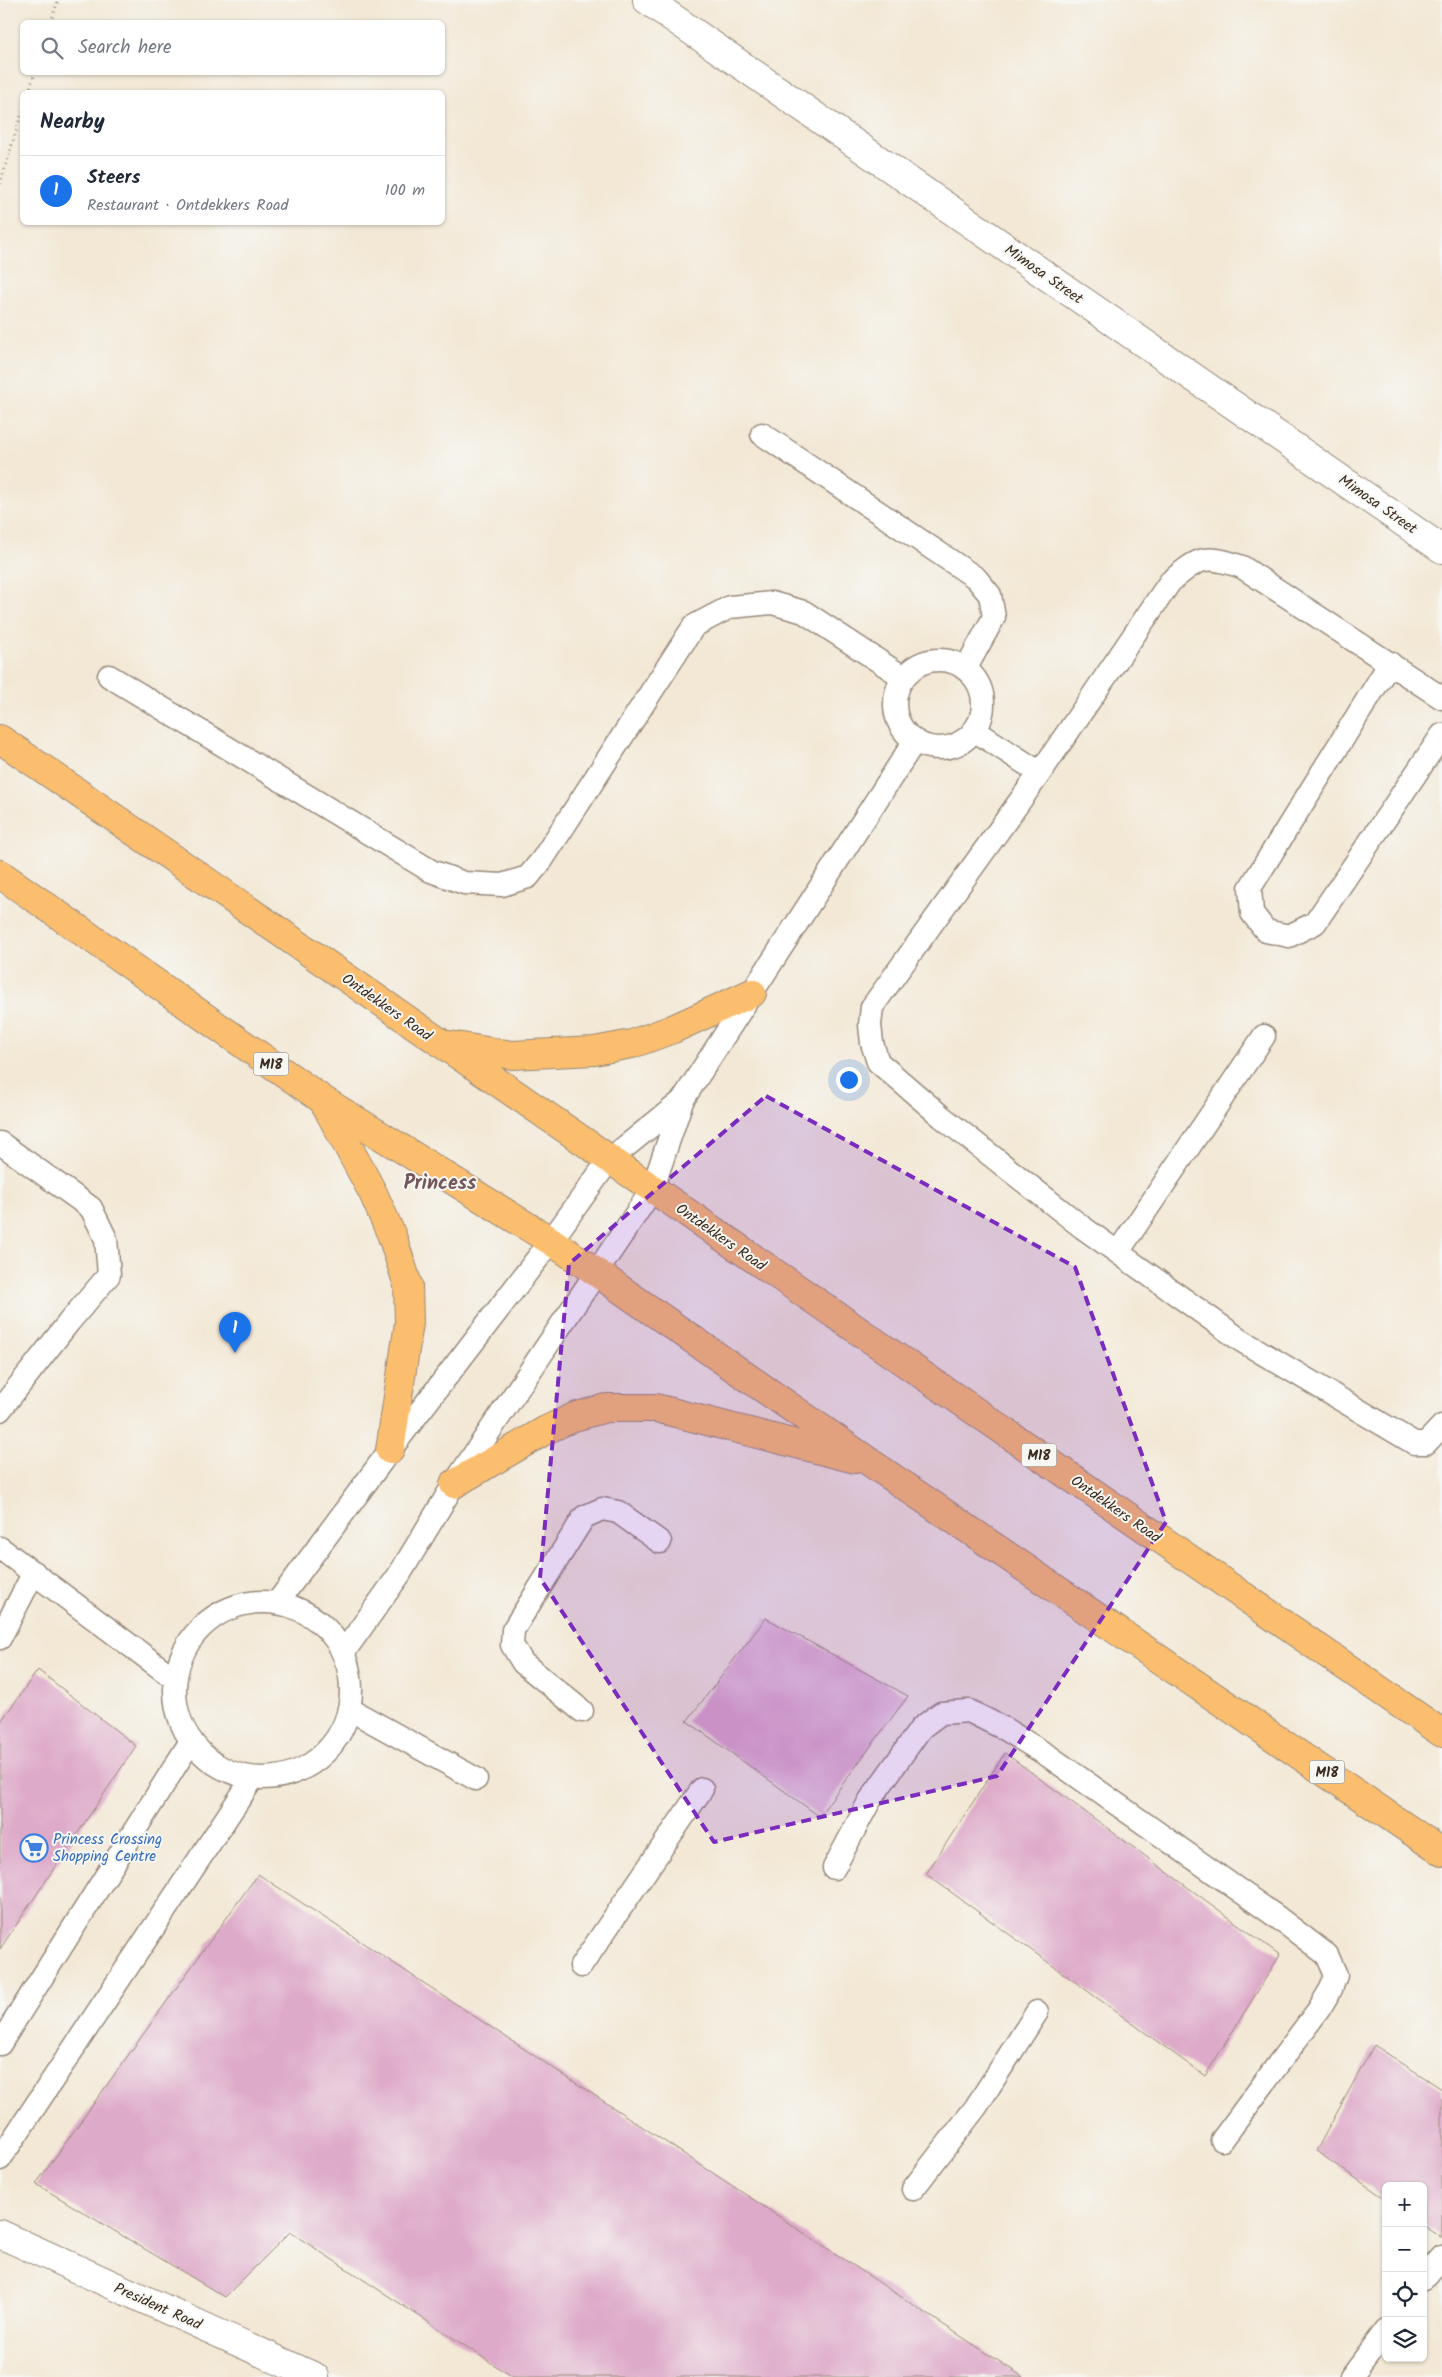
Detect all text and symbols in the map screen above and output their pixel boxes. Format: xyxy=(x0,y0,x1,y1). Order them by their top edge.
search box xyxy=(20,20,445,75)
text: Search here xyxy=(78,33,172,63)
icon: search xyxy=(38,34,66,62)
text: Nearby xyxy=(40,106,105,139)
text: Steers xyxy=(87,163,140,193)
text: 1 xyxy=(54,178,58,203)
text: 100 m xyxy=(385,178,425,203)
text: Restaurant · Ontdekkers Road xyxy=(87,193,288,218)
street label: Mimosa Street xyxy=(999,239,1088,311)
street label: Mimosa Street xyxy=(1333,469,1422,541)
street label: Ontdekkers Road xyxy=(336,968,437,1048)
road number: M18 xyxy=(254,1052,288,1076)
your location xyxy=(836,1067,862,1093)
district label: Princess xyxy=(404,1168,477,1200)
street label: Ontdekkers Road xyxy=(670,1198,771,1278)
pin: 1 xyxy=(219,1312,251,1353)
road number: M18 xyxy=(1022,1444,1056,1466)
street label: Ontdekkers Road xyxy=(1065,1470,1166,1550)
road number: M18 xyxy=(1310,1760,1344,1784)
place label: Princess Crossing Shopping Centre xyxy=(53,1828,162,1869)
supermarket icon: Princess Crossing Shopping Centre xyxy=(19,1833,49,1863)
map controls xyxy=(1382,2182,1427,2362)
button: + xyxy=(1382,2182,1427,2227)
button: − xyxy=(1382,2227,1427,2272)
button: locate xyxy=(1382,2272,1427,2317)
street label: President Road xyxy=(110,2277,206,2337)
button: layers xyxy=(1382,2317,1427,2362)

